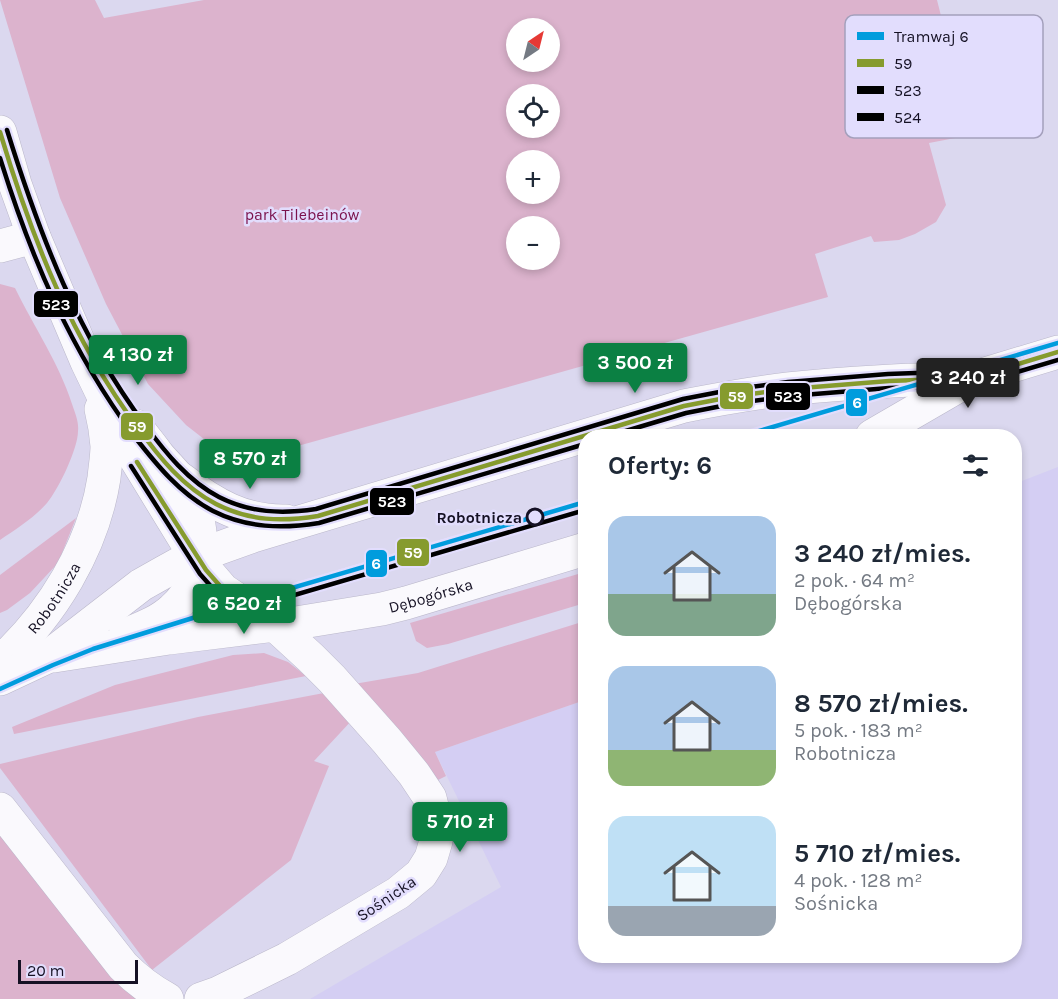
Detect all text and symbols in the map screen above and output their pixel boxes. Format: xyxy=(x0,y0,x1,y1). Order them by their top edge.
legend xyxy=(845,15,1043,138)
north arrow xyxy=(506,18,560,72)
map controls xyxy=(506,18,560,270)
text: Tramwaj 6 xyxy=(894,27,969,46)
text: 59 xyxy=(894,54,912,73)
text: 523 xyxy=(894,81,922,100)
button: locate xyxy=(506,84,560,138)
text: 524 xyxy=(894,108,921,127)
button: + xyxy=(506,150,560,204)
park label: park Tilebeinów xyxy=(245,205,360,224)
button: − xyxy=(506,216,560,270)
line badge: 523 xyxy=(33,290,79,318)
text: 523 xyxy=(42,295,71,314)
pin: 4 130 zł xyxy=(76,335,200,386)
text: 4 130 zł xyxy=(103,343,173,366)
pin: 3 500 zł xyxy=(573,343,697,394)
text: 3 500 zł xyxy=(597,351,673,374)
pin: 3 240 zł xyxy=(906,358,1030,409)
text: 3 240 zł xyxy=(930,366,1006,389)
line badge: 59 xyxy=(719,382,754,410)
line badge: 523 xyxy=(765,382,811,411)
text: 59 xyxy=(727,387,747,406)
text: 523 xyxy=(774,387,803,406)
line badge: 6 xyxy=(845,388,868,417)
text: 6 xyxy=(852,393,862,412)
line badge: 59 xyxy=(120,412,154,441)
text: 59 xyxy=(127,417,147,436)
pin: 8 570 zł xyxy=(188,439,312,490)
text: 8 570 zł xyxy=(213,447,287,470)
icon: filters xyxy=(959,449,992,482)
text: Oferty: 6 xyxy=(608,450,712,481)
line badge: 523 xyxy=(369,487,415,516)
text: 523 xyxy=(378,492,407,511)
place label: Robotnicza xyxy=(436,508,522,527)
marker: Robotnicza xyxy=(526,508,544,526)
line badge: 59 xyxy=(396,538,430,567)
text: 3 240 zł/mies. xyxy=(794,538,970,569)
icon: home xyxy=(656,540,728,612)
text: 59 xyxy=(403,543,423,562)
line badge: 6 xyxy=(365,549,388,578)
text: 6 xyxy=(371,554,381,573)
street label: Robotnicza xyxy=(23,559,85,638)
text: 2 pok. · 64 m² xyxy=(794,569,915,592)
street label: Dębogórska xyxy=(387,574,475,617)
pin: 6 520 zł xyxy=(182,584,306,635)
text: 6 520 zł xyxy=(207,592,281,615)
text: Dębogórska xyxy=(794,592,903,615)
text: 8 570 zł/mies. xyxy=(794,688,968,719)
icon: home xyxy=(656,690,728,762)
text: 5 pok. · 183 m² xyxy=(794,719,923,742)
text: Robotnicza xyxy=(794,742,896,765)
pin: 5 710 zł xyxy=(398,802,522,853)
text: 5 710 zł xyxy=(426,810,494,833)
text: 5 710 zł/mies. xyxy=(794,838,960,869)
icon: home xyxy=(656,840,728,912)
text: 4 pok. · 128 m² xyxy=(794,869,922,892)
street label: Sośnicka xyxy=(353,872,420,925)
text: Sośnicka xyxy=(794,892,878,915)
scale bar xyxy=(18,957,138,984)
text: 20 m xyxy=(27,961,65,980)

